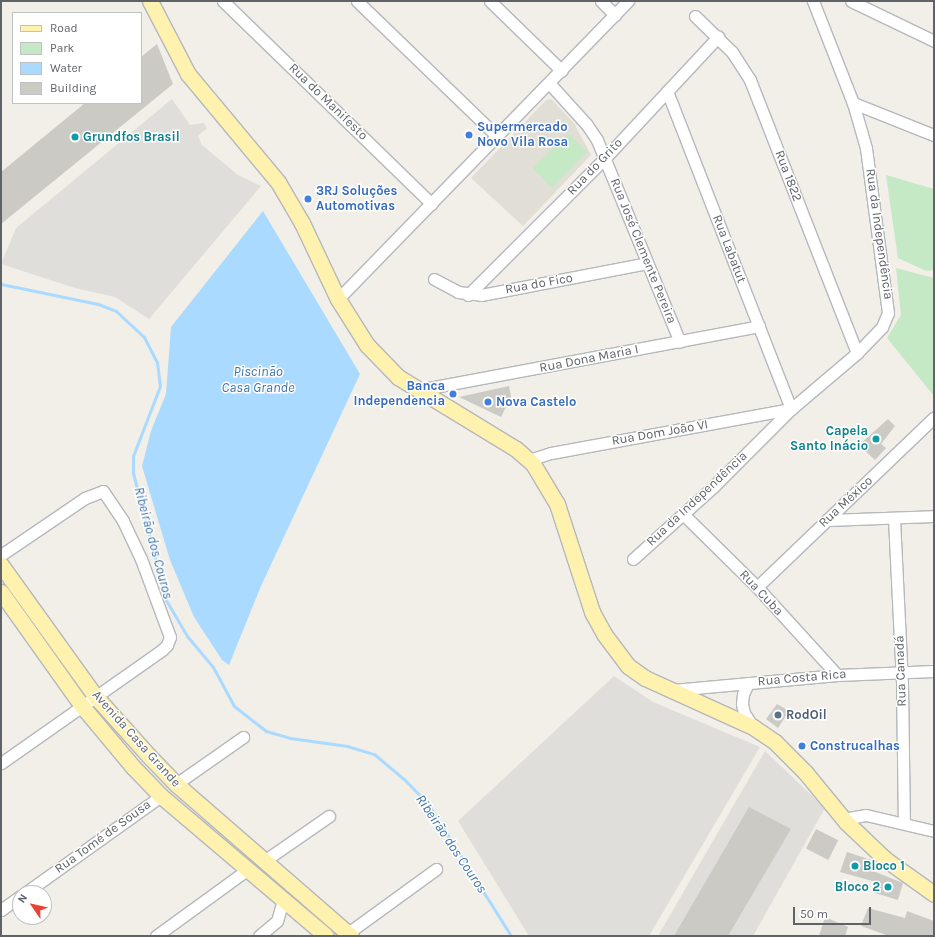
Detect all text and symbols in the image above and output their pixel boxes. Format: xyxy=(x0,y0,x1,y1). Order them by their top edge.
legend xyxy=(12,12,142,104)
text: Road xyxy=(50,21,78,35)
text: Park xyxy=(50,41,74,55)
street label: Rua do Manifesto xyxy=(285,60,371,144)
text: Water xyxy=(50,61,82,75)
text: Building xyxy=(50,81,96,95)
place label: Supermercado Novo Vila Rosa xyxy=(477,120,568,151)
place label: Grundfos Brasil xyxy=(83,129,180,145)
marker: Supermercado Novo Vila Rosa xyxy=(464,130,474,140)
marker: Grundfos Brasil xyxy=(70,132,80,142)
street label: Rua do Grito xyxy=(564,135,626,199)
street label: Rua 1822 xyxy=(771,148,805,204)
street label: Rua da Independência xyxy=(862,168,896,300)
street label: Rua José Clemente Pereira xyxy=(607,176,679,326)
place label: 3RJ Soluções Automotivas xyxy=(316,184,397,215)
marker: 3RJ Soluções Automotivas xyxy=(303,194,313,204)
street label: Rua Labatut xyxy=(709,213,749,285)
street label: Rua do Fico xyxy=(504,270,574,298)
street label: Rua Dona Maria I xyxy=(538,342,640,376)
water label: Piscinão Casa Grande xyxy=(221,364,295,396)
place label: Banca Independencia xyxy=(353,379,445,410)
marker: Banca Independencia xyxy=(448,389,458,399)
place label: Nova Castelo xyxy=(496,394,576,410)
marker: Nova Castelo xyxy=(483,397,493,407)
street label: Rua Dom João VI xyxy=(611,417,709,449)
place label: Capela Santo Inácio xyxy=(790,424,868,455)
marker: Capela Santo Inácio xyxy=(871,434,881,444)
street label: Rua da Independência xyxy=(643,448,751,550)
street label: Rua México xyxy=(816,473,876,531)
water label: Ribeirão dos Couros xyxy=(130,485,176,601)
street label: Rua Cuba xyxy=(736,567,786,619)
street label: Rua Canadá xyxy=(892,635,910,707)
street label: Rua Costa Rica xyxy=(757,666,847,690)
street label: Avenida Casa Grande xyxy=(88,687,184,791)
place label: RodOil xyxy=(786,707,827,723)
marker: RodOil xyxy=(773,710,783,720)
place label: Construcalhas xyxy=(810,738,900,754)
marker: Construcalhas xyxy=(797,741,807,751)
water label: Ribeirão dos Couros xyxy=(412,791,490,897)
street label: Rua Tomé de Sousa xyxy=(52,797,154,877)
place label: Bloco 1 xyxy=(863,858,905,874)
marker: Bloco 1 xyxy=(850,861,860,871)
place label: Bloco 2 xyxy=(835,879,880,895)
marker: Bloco 2 xyxy=(883,882,893,892)
north arrow xyxy=(12,885,52,925)
text: N xyxy=(15,892,30,905)
scale bar xyxy=(795,899,873,925)
text: 50 m xyxy=(800,907,828,921)

